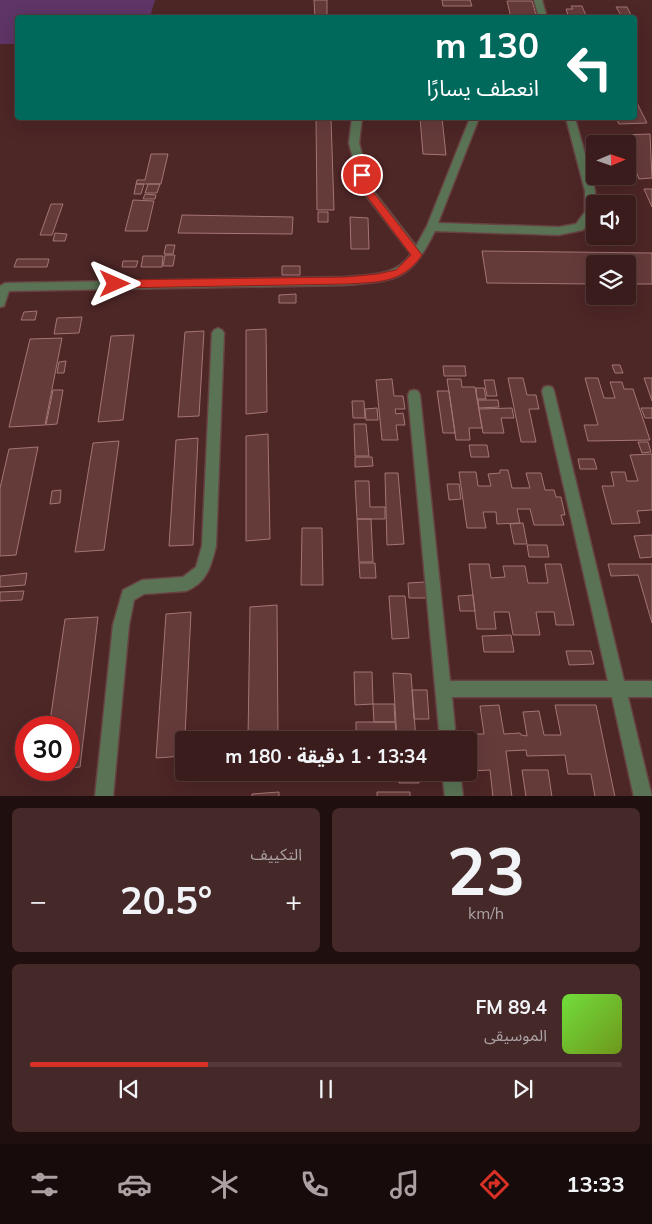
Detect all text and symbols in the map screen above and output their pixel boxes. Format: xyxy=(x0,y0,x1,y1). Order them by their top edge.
text: 130 m xyxy=(435,23,539,67)
icon: left xyxy=(557,35,622,100)
text: انعطف يسارًا xyxy=(426,74,539,102)
north arrow xyxy=(586,135,636,185)
map controls xyxy=(586,135,636,305)
pin xyxy=(341,154,383,196)
icon: arrive xyxy=(348,161,376,189)
button: sound xyxy=(586,195,636,245)
button: layers xyxy=(586,255,636,305)
position arrow xyxy=(88,257,140,309)
speed limit sign: 30 xyxy=(15,716,80,781)
text: 13:34 · 1 دقيقة · 180 m xyxy=(225,744,427,768)
text: 23 xyxy=(447,830,525,911)
text: التكييف xyxy=(250,844,302,864)
text: 20.5° xyxy=(120,876,212,924)
text: − xyxy=(30,883,47,918)
text: + xyxy=(285,883,302,918)
text: km/h xyxy=(468,903,504,923)
text: 89.4 FM xyxy=(475,995,547,1019)
text: الموسيقى xyxy=(484,1025,547,1045)
icon: previous xyxy=(115,1075,143,1103)
icon: pause xyxy=(312,1075,340,1103)
icon: next xyxy=(509,1075,537,1103)
icon: filters xyxy=(27,1167,62,1202)
icon: car xyxy=(117,1167,152,1202)
icon: climate xyxy=(207,1167,242,1202)
icon: phone xyxy=(297,1167,332,1202)
icon: music xyxy=(387,1167,422,1202)
icon: directions xyxy=(477,1167,512,1202)
text: 13:33 xyxy=(566,1170,625,1198)

